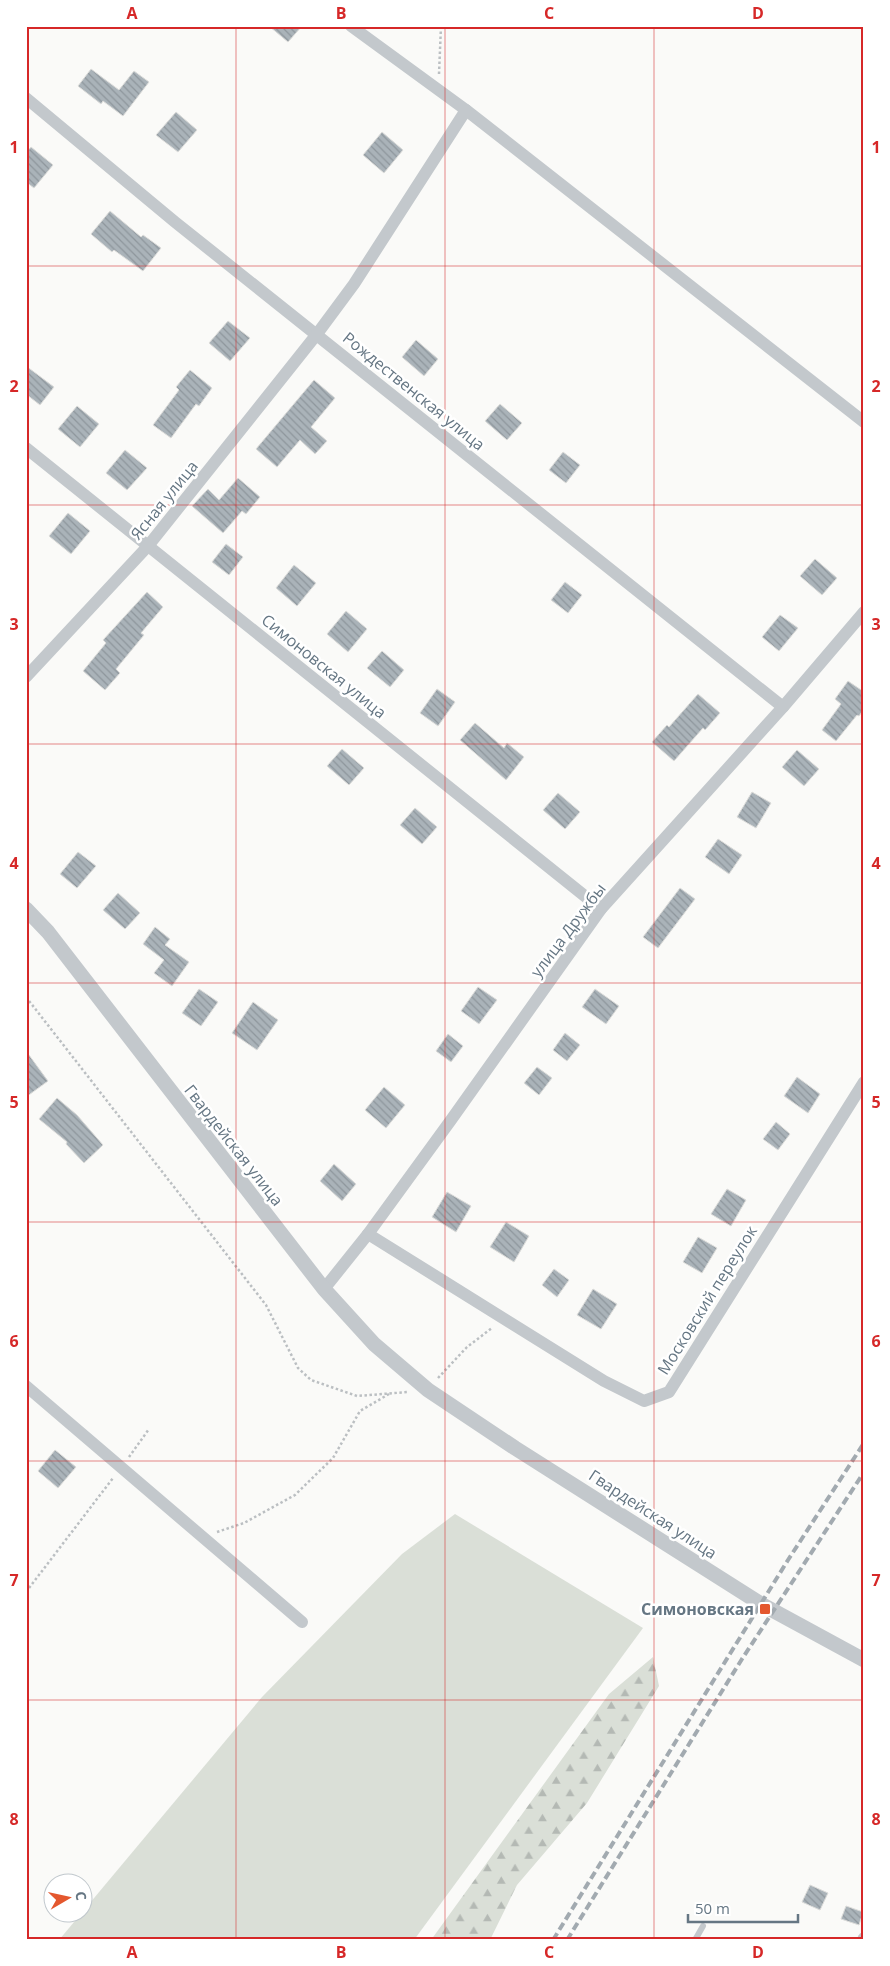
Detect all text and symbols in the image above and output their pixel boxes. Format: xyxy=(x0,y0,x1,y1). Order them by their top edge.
text: A xyxy=(126,2,138,24)
text: B xyxy=(336,2,346,24)
text: C xyxy=(544,2,554,24)
text: D xyxy=(752,2,764,24)
text: 1 xyxy=(9,136,19,158)
text: 1 xyxy=(871,136,881,158)
street label: Рождественская улица xyxy=(338,327,490,455)
text: 2 xyxy=(9,375,19,397)
text: 2 xyxy=(871,375,881,397)
street label: Ясная улица xyxy=(125,456,203,544)
street label: Симоновская улица xyxy=(257,609,391,723)
text: 3 xyxy=(9,613,19,635)
text: 3 xyxy=(871,613,881,635)
text: 4 xyxy=(9,852,19,874)
text: 4 xyxy=(871,852,881,874)
street label: улица Дружбы xyxy=(525,878,611,982)
street label: Гвардейская улица xyxy=(180,1080,288,1210)
text: 5 xyxy=(9,1091,19,1113)
text: 5 xyxy=(871,1091,881,1113)
street label: Московский переулок xyxy=(652,1221,762,1379)
text: 6 xyxy=(9,1330,19,1352)
text: 6 xyxy=(871,1330,881,1352)
street label: Гвардейская улица xyxy=(585,1464,721,1564)
text: 7 xyxy=(9,1569,19,1591)
text: 7 xyxy=(871,1569,881,1591)
place label: Симоновская xyxy=(641,1598,754,1620)
marker: Симоновская xyxy=(758,1602,772,1616)
text: 8 xyxy=(9,1808,19,1830)
text: 8 xyxy=(871,1808,881,1830)
north arrow xyxy=(42,1874,92,1924)
text: С xyxy=(71,1890,91,1902)
scale bar xyxy=(688,1891,798,1923)
text: 50 m xyxy=(695,1898,730,1918)
text: A xyxy=(126,1941,138,1963)
text: B xyxy=(336,1941,346,1963)
text: C xyxy=(544,1941,554,1963)
text: D xyxy=(752,1941,764,1963)

